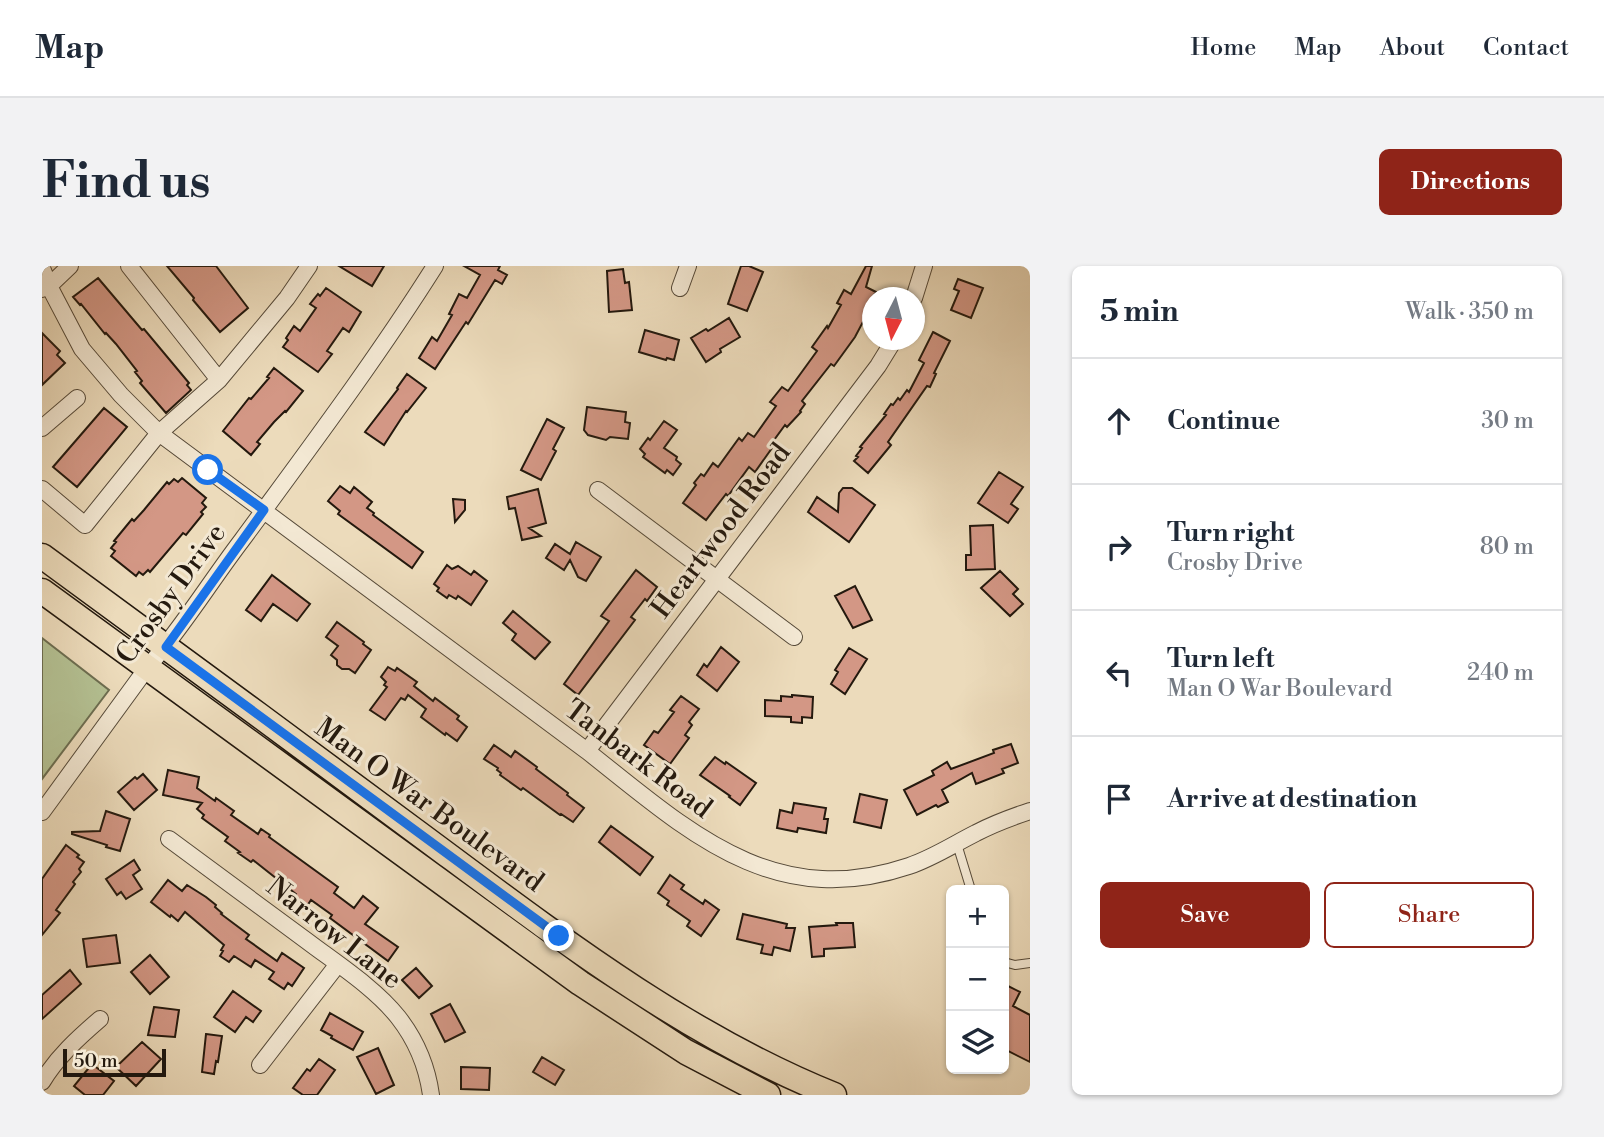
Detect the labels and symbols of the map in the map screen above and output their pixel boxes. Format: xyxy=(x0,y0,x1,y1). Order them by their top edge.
north arrow xyxy=(862,287,925,350)
street label: Heartwood Road xyxy=(644,436,799,626)
route start xyxy=(192,454,223,485)
street label: Crosby Drive xyxy=(108,517,234,671)
street label: Tanbark Road xyxy=(557,692,719,826)
street label: Man O War Boulevard xyxy=(308,710,550,900)
street label: Narrow Lane xyxy=(259,869,409,997)
route end xyxy=(543,920,574,951)
scale bar xyxy=(63,1046,166,1078)

